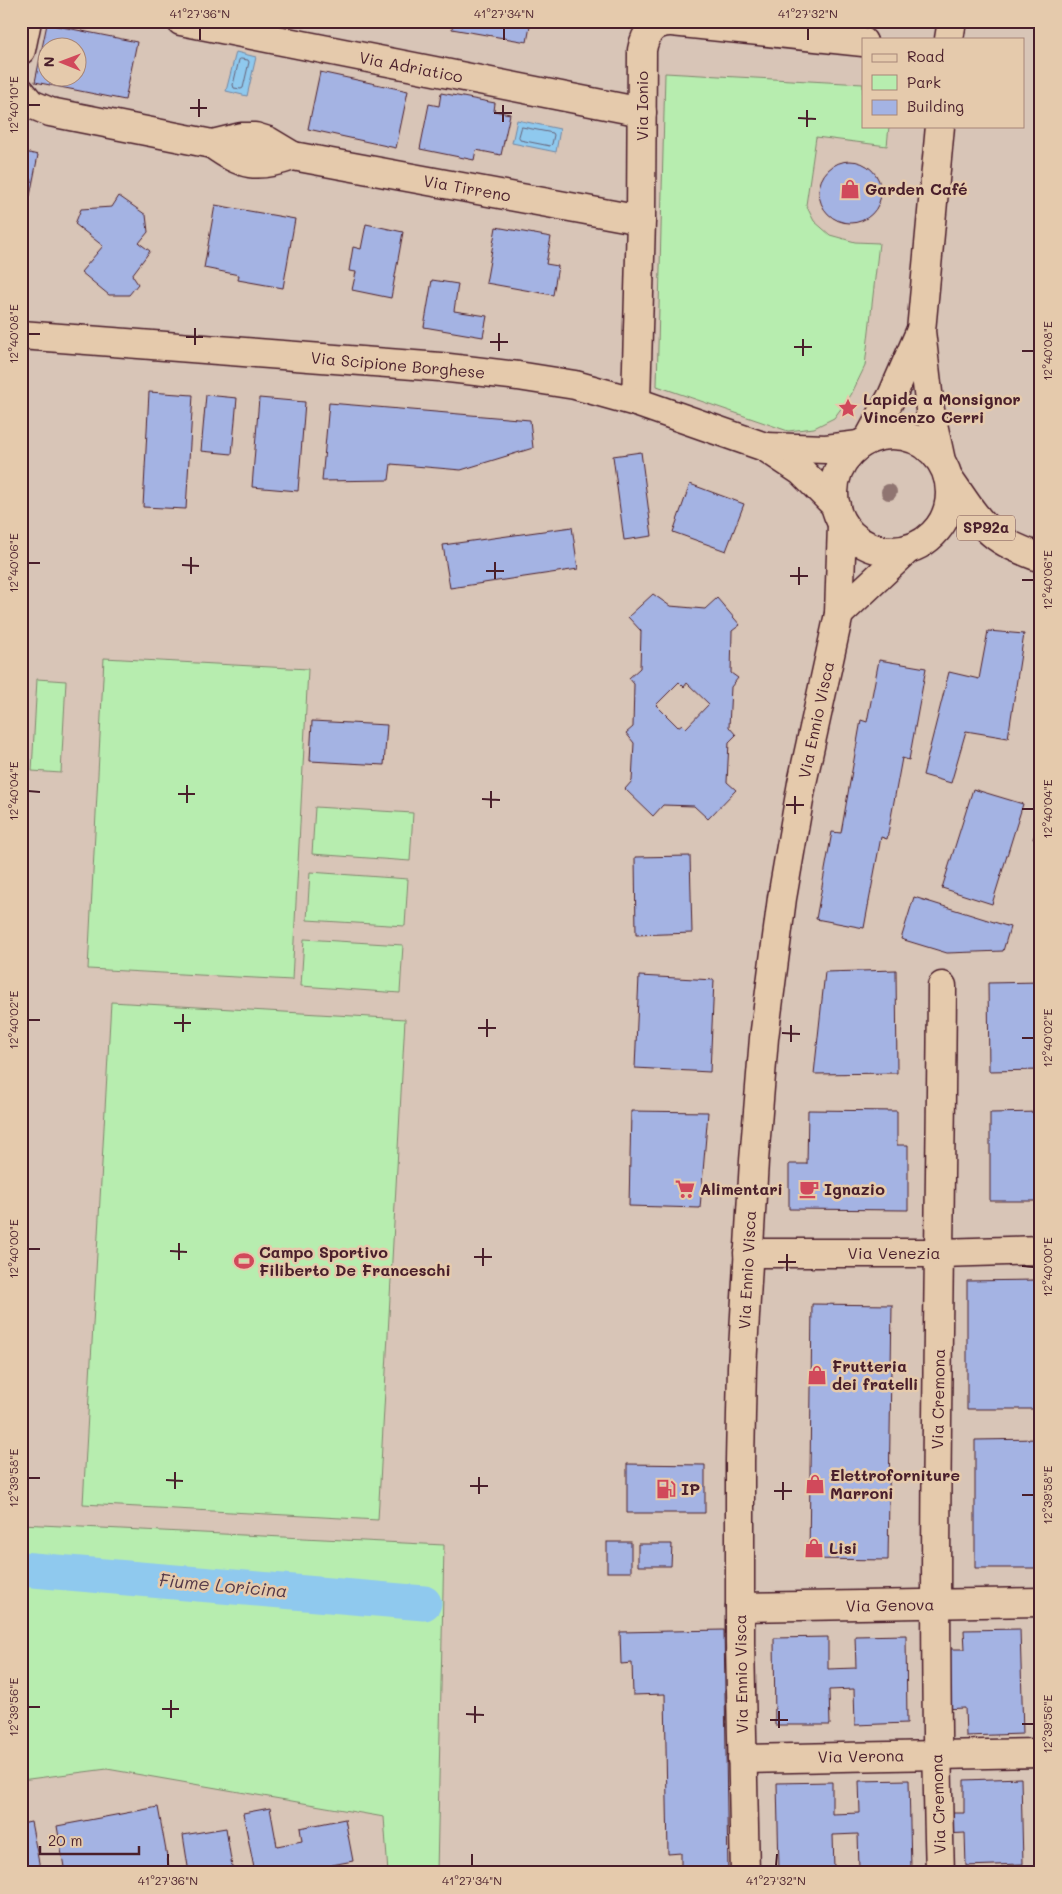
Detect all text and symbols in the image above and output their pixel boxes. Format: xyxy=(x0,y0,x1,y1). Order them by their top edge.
text: 41°27'36"N xyxy=(170,5,230,21)
text: 41°27'34"N xyxy=(474,5,534,21)
text: 41°27'32"N xyxy=(778,5,838,21)
north arrow xyxy=(38,38,88,88)
legend xyxy=(862,38,1024,128)
street label: Via Adriatico xyxy=(357,46,465,87)
text: Road xyxy=(907,46,944,66)
text: N xyxy=(39,56,58,67)
street label: Via Ionio xyxy=(631,71,652,141)
text: Park xyxy=(907,72,941,92)
text: 12°40'10"E xyxy=(5,76,21,134)
text: Building xyxy=(907,96,964,116)
street label: Via Tirreno xyxy=(422,169,512,206)
shop icon: Garden Café xyxy=(839,178,861,200)
place label: Garden Café xyxy=(865,178,968,199)
text: 12°40'08"E xyxy=(5,304,21,364)
text: 12°40'08"E xyxy=(1039,321,1055,381)
street label: Via Scipione Borghese xyxy=(310,346,486,383)
place label: Lapide a Monsignor Vincenzo Cerri xyxy=(863,388,1021,427)
place icon: Lapide a Monsignor Vincenzo Cerri xyxy=(837,397,859,419)
road number: SP92a xyxy=(957,516,1015,540)
text: 12°40'06"E xyxy=(5,533,21,593)
text: 12°40'06"E xyxy=(1039,550,1055,610)
street label: Via Ennio Visca xyxy=(793,659,838,780)
text: 12°40'04"E xyxy=(5,761,21,821)
text: 12°40'04"E xyxy=(1039,779,1055,839)
text: 12°40'02"E xyxy=(5,990,21,1049)
text: 12°40'02"E xyxy=(1039,1008,1055,1067)
supermarket icon: Alimentari xyxy=(674,1178,696,1200)
place label: Alimentari xyxy=(700,1178,783,1199)
cafe icon: Ignazio xyxy=(798,1178,820,1200)
place label: Ignazio xyxy=(824,1178,885,1199)
street label: Via Ennio Visca xyxy=(733,1210,760,1330)
text: 12°40'00"E xyxy=(5,1219,21,1279)
text: 12°40'00"E xyxy=(1039,1237,1055,1297)
place label: Campo Sportivo Filiberto De Franceschi xyxy=(259,1241,451,1280)
street label: Via Venezia xyxy=(848,1242,941,1263)
sports icon: Campo Sportivo Filiberto De Franceschi xyxy=(233,1250,255,1272)
street label: Via Cremona xyxy=(926,1348,949,1450)
place label: Frutteria dei fratelli xyxy=(832,1355,919,1394)
shop icon: Frutteria dei fratelli xyxy=(806,1364,828,1386)
text: 12°39'58"E xyxy=(5,1448,21,1507)
place label: Elettroforniture Marroni xyxy=(830,1464,960,1503)
text: 12°39'58"E xyxy=(1039,1465,1055,1524)
shop icon: Elettroforniture Marroni xyxy=(804,1473,826,1495)
fuel station icon: IP xyxy=(655,1478,677,1500)
place label: IP xyxy=(681,1478,700,1499)
shop icon: Lisi xyxy=(803,1537,825,1559)
place label: Lisi xyxy=(829,1537,857,1558)
water label: Fiume Loricina xyxy=(158,1567,288,1603)
street label: Via Genova xyxy=(845,1593,935,1616)
street label: Via Ennio Visca xyxy=(729,1614,752,1734)
text: 12°39'56"E xyxy=(5,1677,21,1736)
text: 12°39'56"E xyxy=(1039,1694,1055,1753)
street label: Via Verona xyxy=(817,1744,905,1767)
street label: Via Cremona xyxy=(925,1753,950,1855)
scale bar xyxy=(40,1824,139,1856)
text: 20 m xyxy=(48,1830,82,1850)
text: 41°27'36"N xyxy=(138,1872,198,1888)
text: 41°27'34"N xyxy=(442,1872,502,1888)
text: 41°27'32"N xyxy=(746,1872,806,1888)

